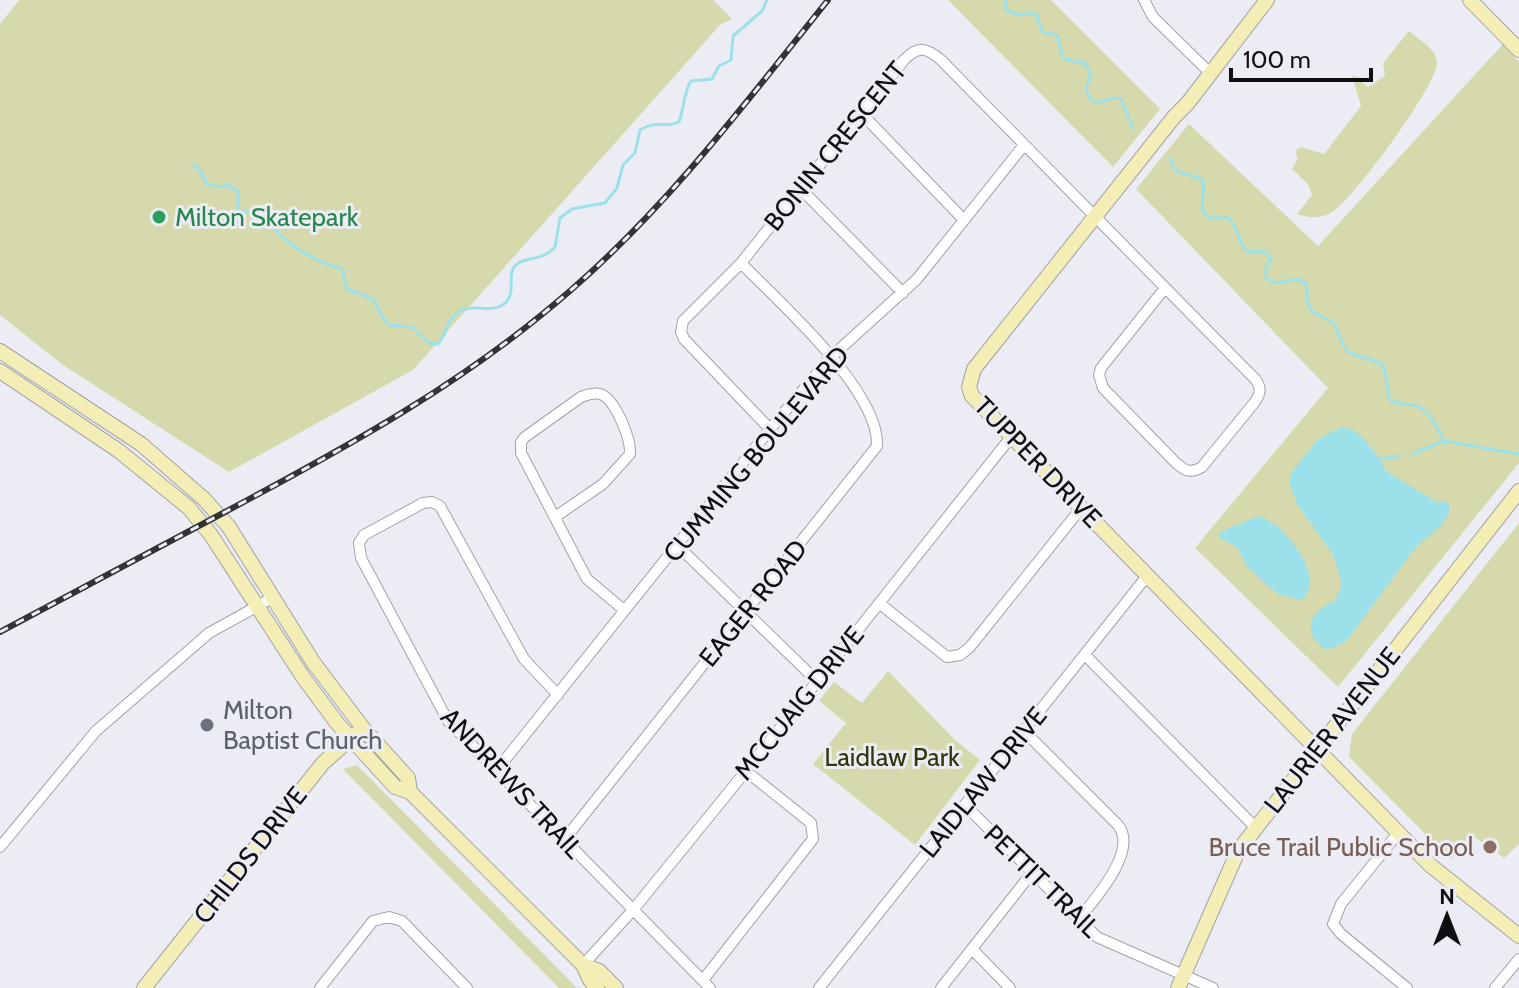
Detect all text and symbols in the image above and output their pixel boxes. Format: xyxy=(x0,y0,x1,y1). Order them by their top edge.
scale bar xyxy=(1231,32,1371,82)
text: 100 m xyxy=(1243,45,1311,74)
street label: BONIN CRESCENT xyxy=(757,55,913,237)
place label: Milton Skatepark xyxy=(175,201,359,233)
marker: Milton Skatepark xyxy=(150,208,168,226)
street label: CUMMING BOULEVARD xyxy=(656,340,856,568)
street label: TUPPER DRIVE xyxy=(967,390,1109,534)
street label: EAGER ROAD xyxy=(692,533,814,673)
street label: MCCUAIG DRIVE xyxy=(727,620,871,786)
street label: LAURIER AVENUE xyxy=(1257,640,1407,820)
place label: Milton Baptist Church xyxy=(223,694,382,756)
street label: LAIDLAW DRIVE xyxy=(912,700,1054,864)
street label: ANDREWS TRAIL xyxy=(434,701,590,865)
marker: Milton Baptist Church xyxy=(198,716,216,734)
park label: Laidlaw Park xyxy=(824,741,960,773)
street label: CHILDS DRIVE xyxy=(186,780,314,930)
street label: PETTIT TRAIL xyxy=(977,818,1107,944)
place label: Bruce Trail Public School xyxy=(1209,831,1474,863)
marker: Bruce Trail Public School xyxy=(1481,838,1499,856)
north arrow xyxy=(1407,876,1487,956)
text: N xyxy=(1439,883,1455,910)

